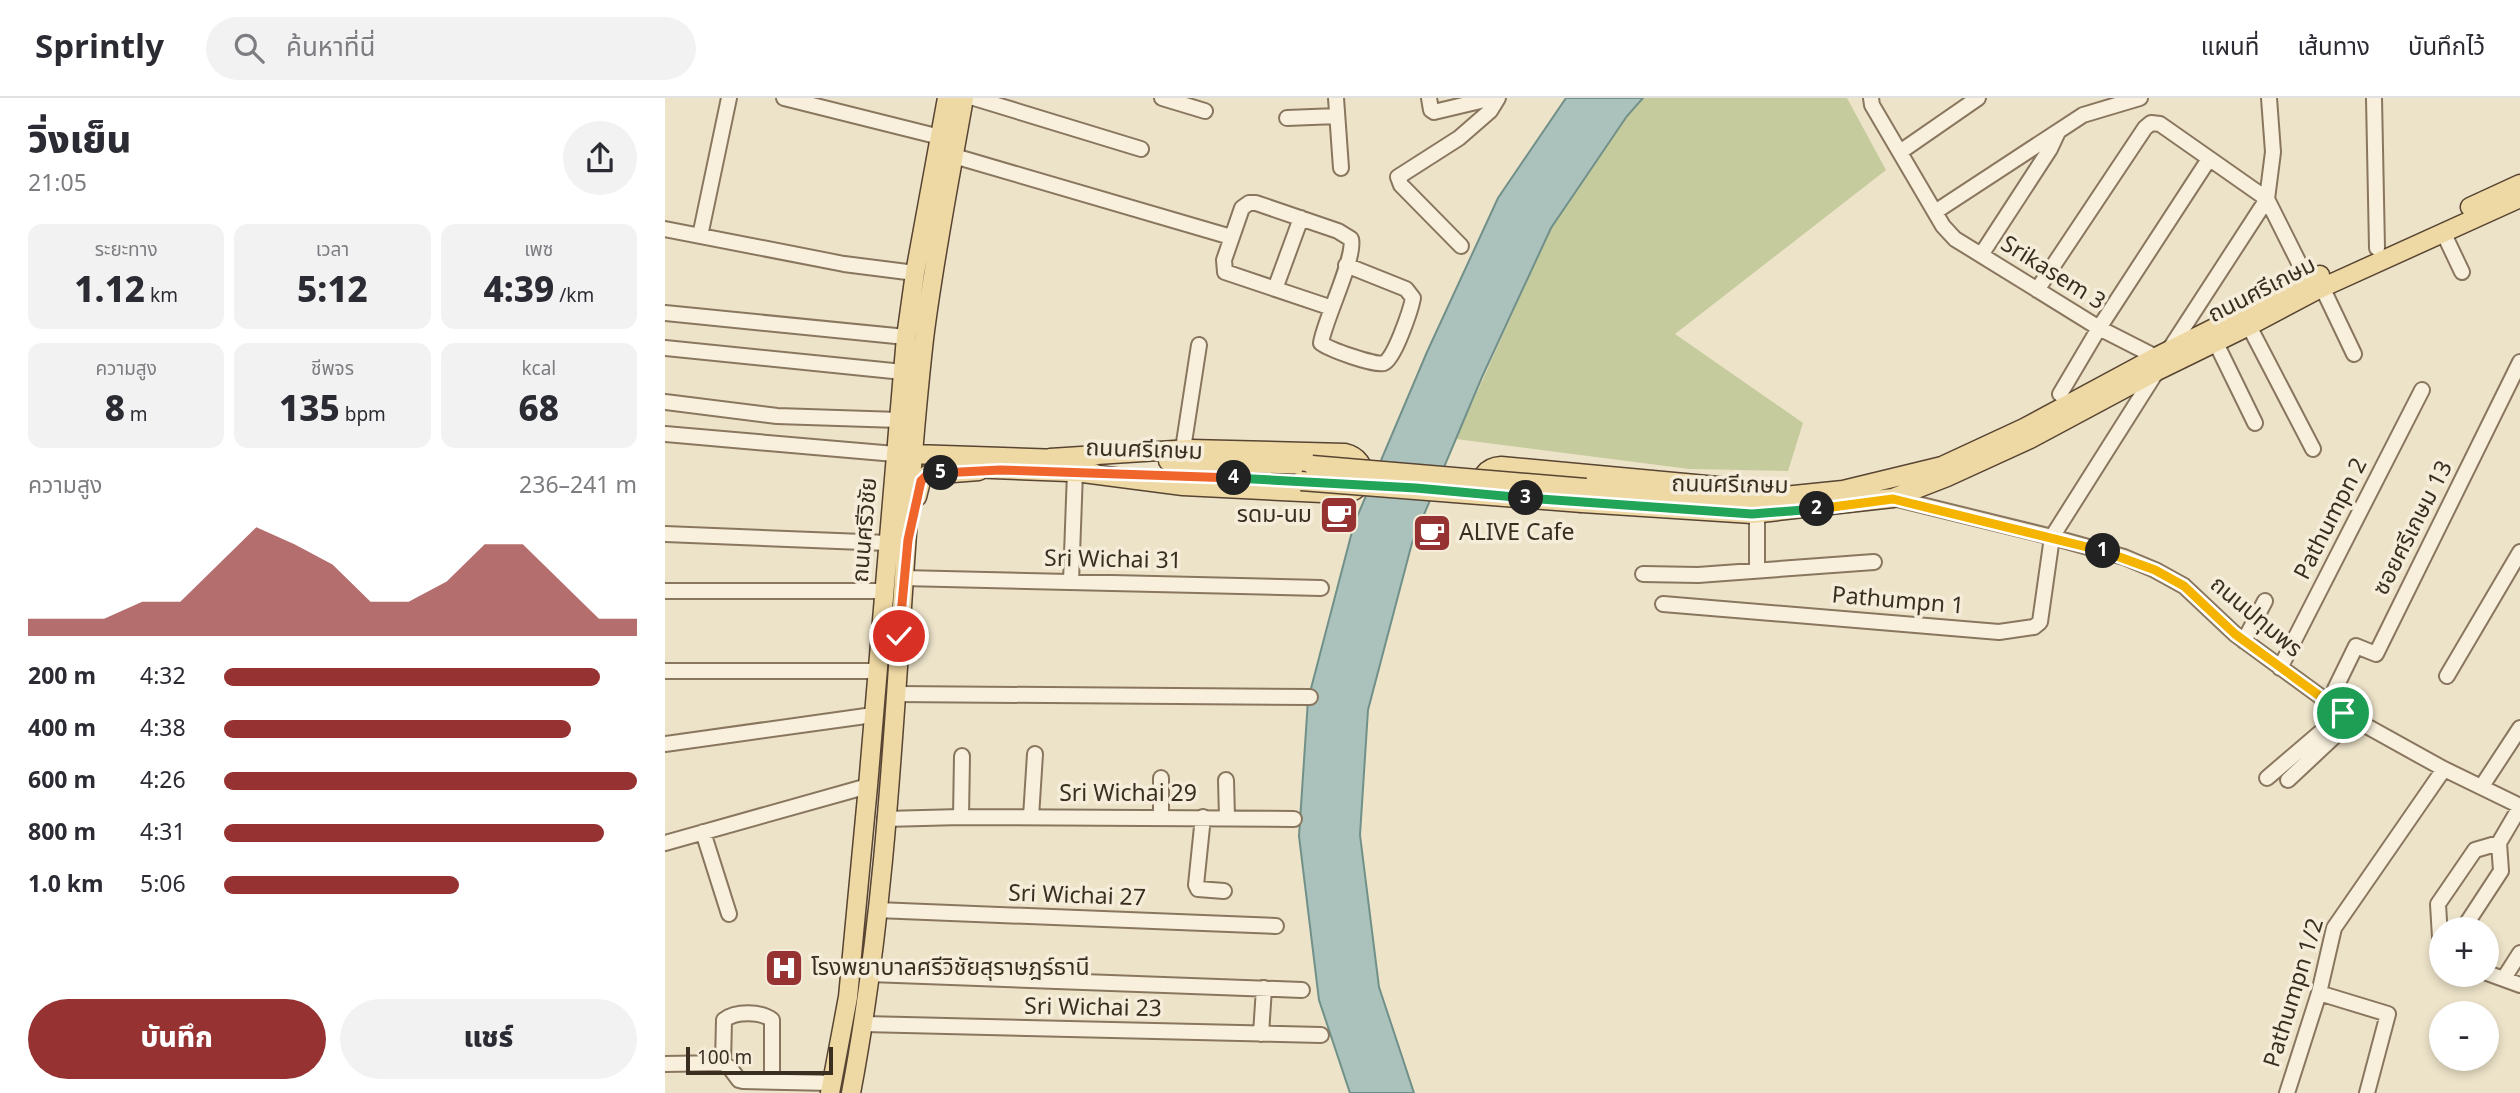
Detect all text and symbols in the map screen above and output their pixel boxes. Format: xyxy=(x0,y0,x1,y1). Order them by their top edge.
search box xyxy=(206,17,696,80)
text: Sprintly xyxy=(35,23,164,73)
text: ค้นหาที่นี่ xyxy=(286,28,375,68)
icon: search xyxy=(230,29,268,67)
text: แผนที่ xyxy=(2201,30,2259,66)
text: เส้นทาง xyxy=(2297,30,2370,66)
text: บันทึกไว้ xyxy=(2408,30,2485,66)
text: วิ่งเย็น xyxy=(28,112,131,169)
button: share xyxy=(563,121,637,195)
text: 21:05 xyxy=(28,167,87,201)
street label: Srikasem 3 xyxy=(1994,227,2112,319)
text: ระยะทาง xyxy=(95,236,158,265)
text: เวลา xyxy=(316,236,349,265)
text: เพซ xyxy=(524,236,553,265)
street label: ถนนศรีเกษม xyxy=(2202,248,2322,332)
text: 1.12 xyxy=(74,265,145,318)
text: 5:12 xyxy=(297,265,368,318)
text: 4:39 xyxy=(483,265,554,318)
text: km xyxy=(145,282,178,311)
text: /km xyxy=(554,282,594,311)
text: ความสูง xyxy=(95,355,157,384)
text: ชีพจร xyxy=(311,355,354,384)
text: kcal xyxy=(521,355,556,384)
text: 8 xyxy=(105,384,125,437)
text: 135 xyxy=(279,384,340,437)
text: 68 xyxy=(519,384,559,437)
text: m xyxy=(125,401,148,430)
text: bpm xyxy=(340,401,386,430)
street label: ถนนศรีเกษม xyxy=(1085,431,1203,469)
street label: Pathumpn 2 xyxy=(2286,452,2376,586)
street label: ซอยศรีเกษม 13 xyxy=(2364,455,2462,601)
pin: 5 xyxy=(923,456,959,490)
text: 5 xyxy=(935,458,946,487)
pin: 4 xyxy=(1217,460,1251,496)
text: 4 xyxy=(1228,463,1239,492)
street label: ถนนศรีเกษม xyxy=(1671,467,1789,503)
text: ความสูง xyxy=(28,469,102,503)
text: 236–241 m xyxy=(519,469,637,503)
street label: ถนนศรีวิชัย xyxy=(843,476,887,584)
pin: 3 xyxy=(1509,480,1543,516)
text: 3 xyxy=(1520,483,1531,512)
pin: 2 xyxy=(1799,492,1835,526)
cafe icon: รดม-นม xyxy=(1318,494,1360,536)
text: 2 xyxy=(1811,494,1822,523)
place label: รดม-นม xyxy=(1237,498,1312,532)
cafe icon: ALIVE Cafe xyxy=(1411,512,1453,554)
place label: ALIVE Cafe xyxy=(1459,516,1574,550)
pin: 1 xyxy=(2085,533,2121,568)
text: 1 xyxy=(2097,536,2108,565)
street label: Sri Wichai 31 xyxy=(1044,542,1182,578)
street label: ถนนปทุมพร xyxy=(2202,568,2310,666)
street label: Pathumpn 1 xyxy=(1830,578,1966,624)
pin xyxy=(869,606,929,666)
icon: check xyxy=(880,617,918,655)
text: 200 m xyxy=(28,660,96,694)
text: 4:32 xyxy=(140,660,186,694)
pin xyxy=(2313,683,2373,743)
icon: arrive xyxy=(2324,694,2362,732)
text: 400 m xyxy=(28,712,96,746)
text: 4:38 xyxy=(140,712,186,746)
text: 600 m xyxy=(28,764,96,798)
text: 4:26 xyxy=(140,764,186,798)
street label: Sri Wichai 29 xyxy=(1059,777,1197,811)
text: 800 m xyxy=(28,816,96,850)
text: 4:31 xyxy=(140,816,186,850)
text: 1.0 km xyxy=(28,868,104,902)
text: 5:06 xyxy=(140,868,186,902)
street label: Sri Wichai 27 xyxy=(1008,877,1146,915)
street label: Pathumpn 1/2 xyxy=(2255,914,2333,1072)
map controls xyxy=(2429,917,2499,1071)
button: + xyxy=(2429,917,2499,987)
hospital icon: โรงพยาบาลศรีวิชัยสุราษฎร์ธานี xyxy=(763,947,805,989)
place label: โรงพยาบาลศรีวิชัยสุราษฎร์ธานี xyxy=(811,951,1090,985)
street label: Sri Wichai 23 xyxy=(1024,990,1162,1026)
button: บันทึก xyxy=(28,999,326,1079)
button: แชร์ xyxy=(340,999,637,1079)
button: − xyxy=(2429,1001,2499,1071)
scale bar xyxy=(686,1044,833,1076)
text: 100 m xyxy=(697,1044,752,1073)

